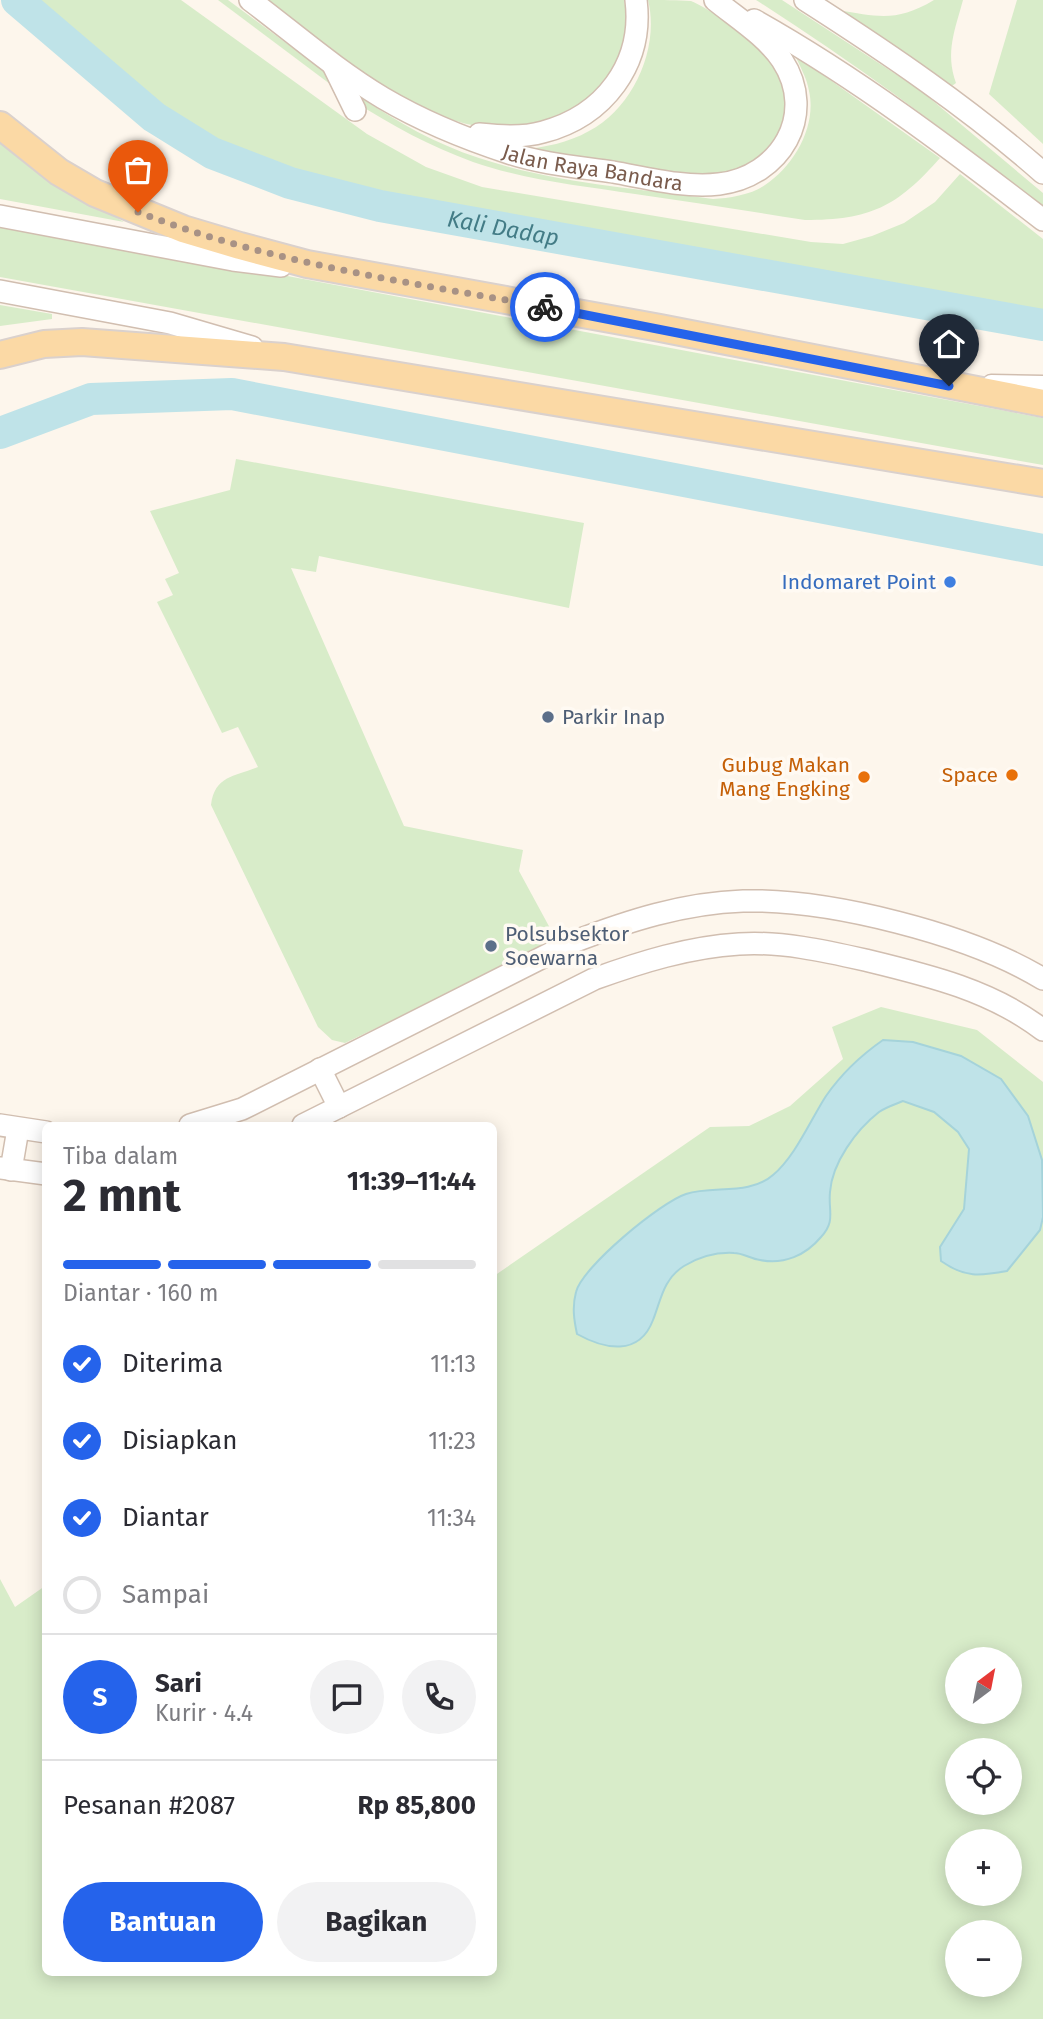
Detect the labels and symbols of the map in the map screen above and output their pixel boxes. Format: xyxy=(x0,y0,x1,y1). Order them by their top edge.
street label: Jalan Raya Bandara xyxy=(499,139,684,197)
pin xyxy=(108,140,168,212)
water label: Kali Dadap xyxy=(445,204,561,252)
courier xyxy=(510,272,580,342)
pin xyxy=(919,314,979,386)
place label: Indomaret Point xyxy=(782,569,936,595)
marker: Indomaret Point xyxy=(942,574,958,590)
place label: Parkir Inap xyxy=(562,704,665,730)
marker: Parkir Inap xyxy=(540,709,556,725)
place label: Gubug Makan Mang Engking xyxy=(719,752,850,802)
place label: Space xyxy=(942,762,998,788)
marker: Space xyxy=(1004,767,1020,783)
marker: Gubug Makan Mang Engking xyxy=(856,769,872,785)
place label: Polsubsektor Soewarna xyxy=(505,921,629,971)
marker: Polsubsektor Soewarna xyxy=(483,938,499,954)
north arrow xyxy=(945,1647,1022,1724)

